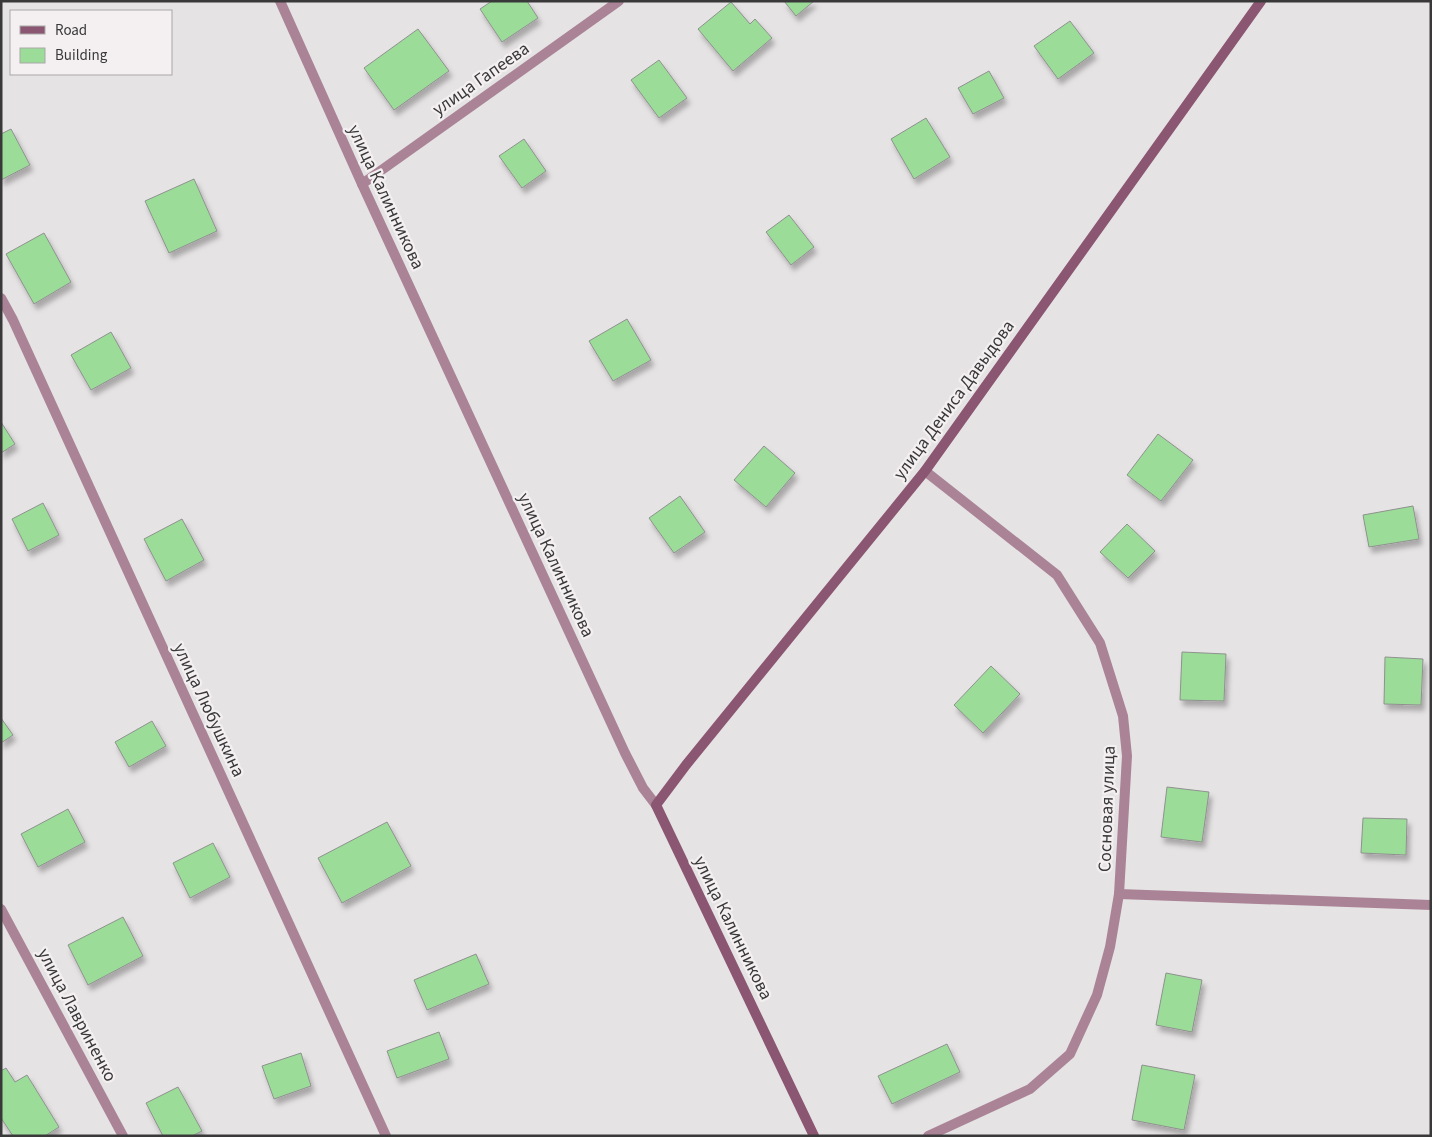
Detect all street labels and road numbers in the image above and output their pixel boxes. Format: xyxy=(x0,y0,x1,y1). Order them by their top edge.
street label: улица Гапеева xyxy=(427,36,535,122)
street label: улица Калинникова xyxy=(341,121,431,273)
street label: улица Дениса Давыдова xyxy=(888,315,1020,485)
street label: улица Калинникова xyxy=(511,489,601,641)
street label: улица Любушкина xyxy=(167,639,251,781)
street label: Сосновая улица xyxy=(1092,745,1122,873)
street label: улица Калинникова xyxy=(687,852,779,1004)
street label: улица Лавриненко xyxy=(31,944,123,1086)

